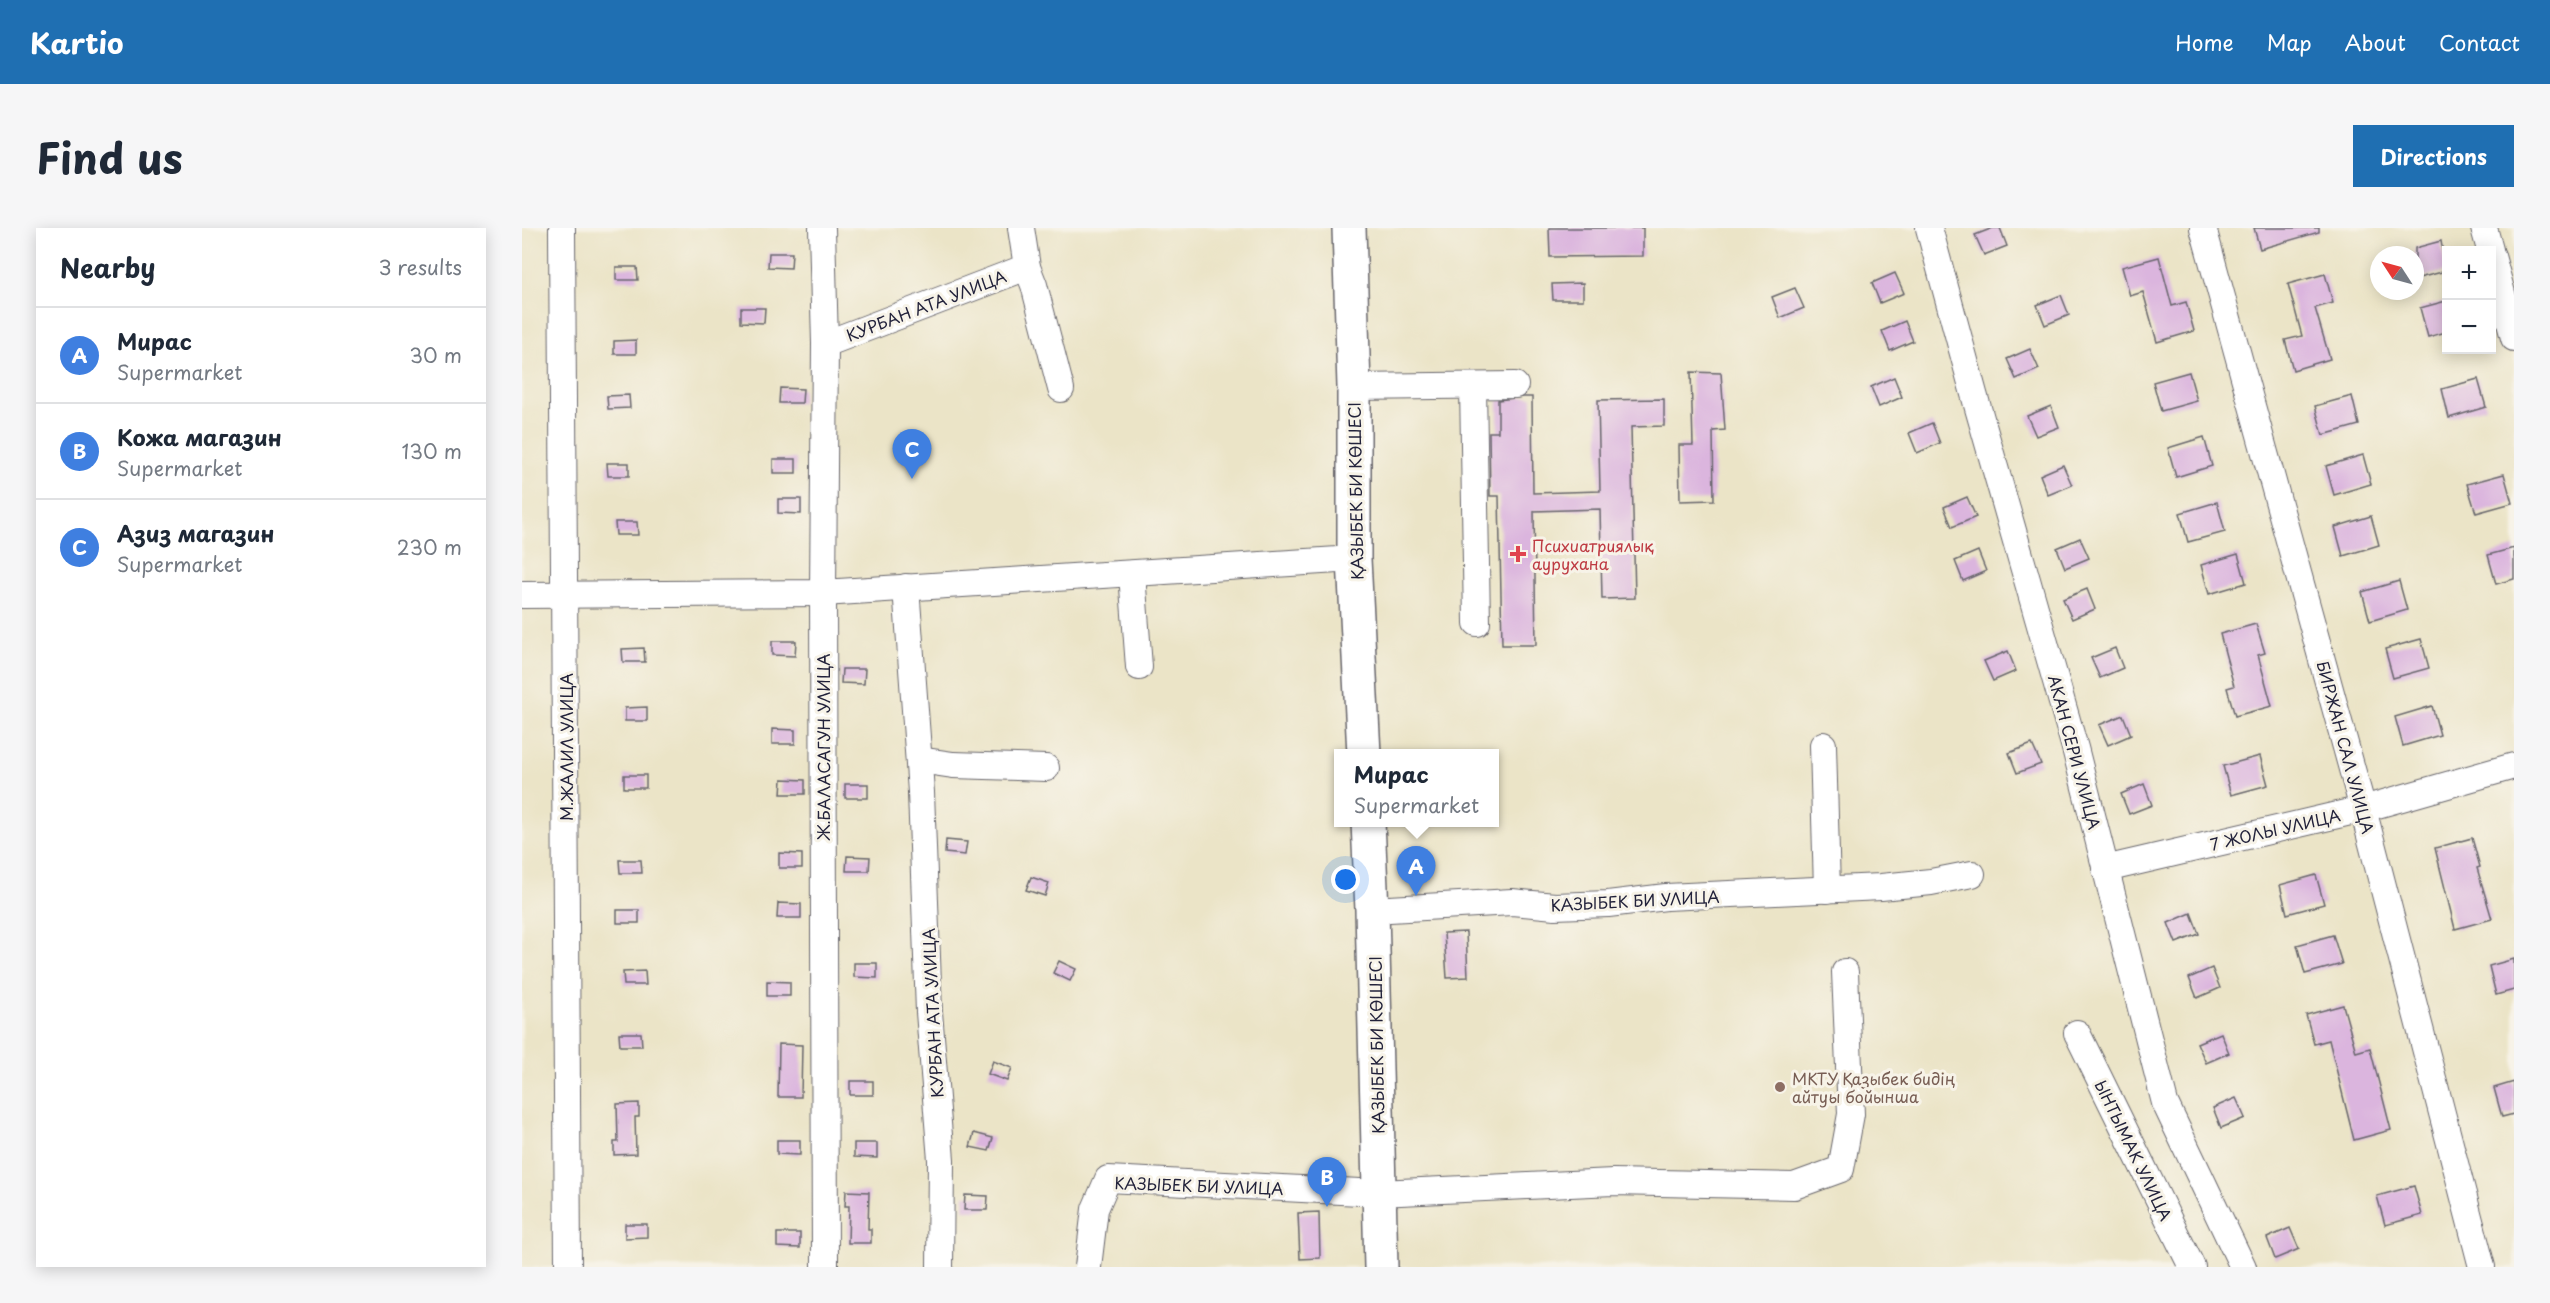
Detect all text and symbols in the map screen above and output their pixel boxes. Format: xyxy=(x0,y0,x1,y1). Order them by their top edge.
text: Kartio xyxy=(30,21,124,64)
text: Home xyxy=(2175,26,2234,58)
text: Map xyxy=(2267,26,2312,58)
text: About xyxy=(2345,26,2406,58)
text: Contact xyxy=(2439,26,2520,58)
text: Find us xyxy=(36,125,183,188)
button: Directions xyxy=(2353,125,2514,187)
north arrow xyxy=(2370,246,2424,300)
map controls xyxy=(2442,246,2496,354)
button: + xyxy=(2442,246,2496,300)
text: Nearby xyxy=(60,248,155,287)
text: 3 results xyxy=(379,252,462,282)
street label: КУРБАН АТА УЛИЦА xyxy=(842,263,1010,347)
button: − xyxy=(2442,300,2496,354)
text: Мирас xyxy=(117,324,192,357)
text: A xyxy=(72,340,87,370)
text: 30 m xyxy=(409,340,462,370)
text: Supermarket xyxy=(117,357,243,387)
street label: ҚАЗЫБЕК БИ КӨШЕСІ xyxy=(1341,402,1369,580)
text: Кожа магазин xyxy=(117,420,282,453)
pin: C xyxy=(892,430,932,479)
text: B xyxy=(73,436,86,466)
text: 130 m xyxy=(402,436,462,466)
text: Supermarket xyxy=(117,453,243,483)
text: Азиз магазин xyxy=(117,516,274,549)
text: C xyxy=(72,532,87,562)
text: 230 m xyxy=(397,532,462,562)
place label: Психиатриялық аурухана xyxy=(1532,533,1654,575)
marker: Психиатриялық аурухана xyxy=(1509,545,1527,563)
text: Supermarket xyxy=(117,549,243,579)
street label: Ж.БАЛАСАГУН УЛИЦА xyxy=(811,653,835,842)
street label: БИРЖАН САЛ УЛИЦА xyxy=(2311,658,2381,836)
street label: АКАН СЕРИ УЛИЦА xyxy=(2043,672,2107,832)
street label: М.ЖАЛИЛ УЛИЦА xyxy=(554,673,578,821)
popup xyxy=(1334,749,1499,827)
text: Мирас xyxy=(1354,757,1429,790)
text: Supermarket xyxy=(1354,790,1479,820)
street label: 7 ЖОЛЫ УЛИЦА xyxy=(2207,802,2343,856)
pin: A xyxy=(1396,846,1436,896)
your location xyxy=(1331,865,1360,894)
street label: КАЗЫБЕК БИ УЛИЦА xyxy=(1550,884,1720,916)
street label: КУРБАН АТА УЛИЦА xyxy=(916,928,948,1098)
street label: ҚАЗЫБЕК БИ КӨШЕСІ xyxy=(1362,956,1390,1134)
place label: МКТУ Қазыбек бидің айтуы бойынша xyxy=(1792,1066,1956,1108)
street label: ЫНТЫМАК УЛИЦА xyxy=(2090,1076,2178,1224)
marker: МКТУ Қазыбек бидің айтуы бойынша xyxy=(1773,1080,1787,1094)
pin: B xyxy=(1308,1158,1346,1207)
street label: КАЗЫБЕК БИ УЛИЦА xyxy=(1114,1170,1284,1200)

